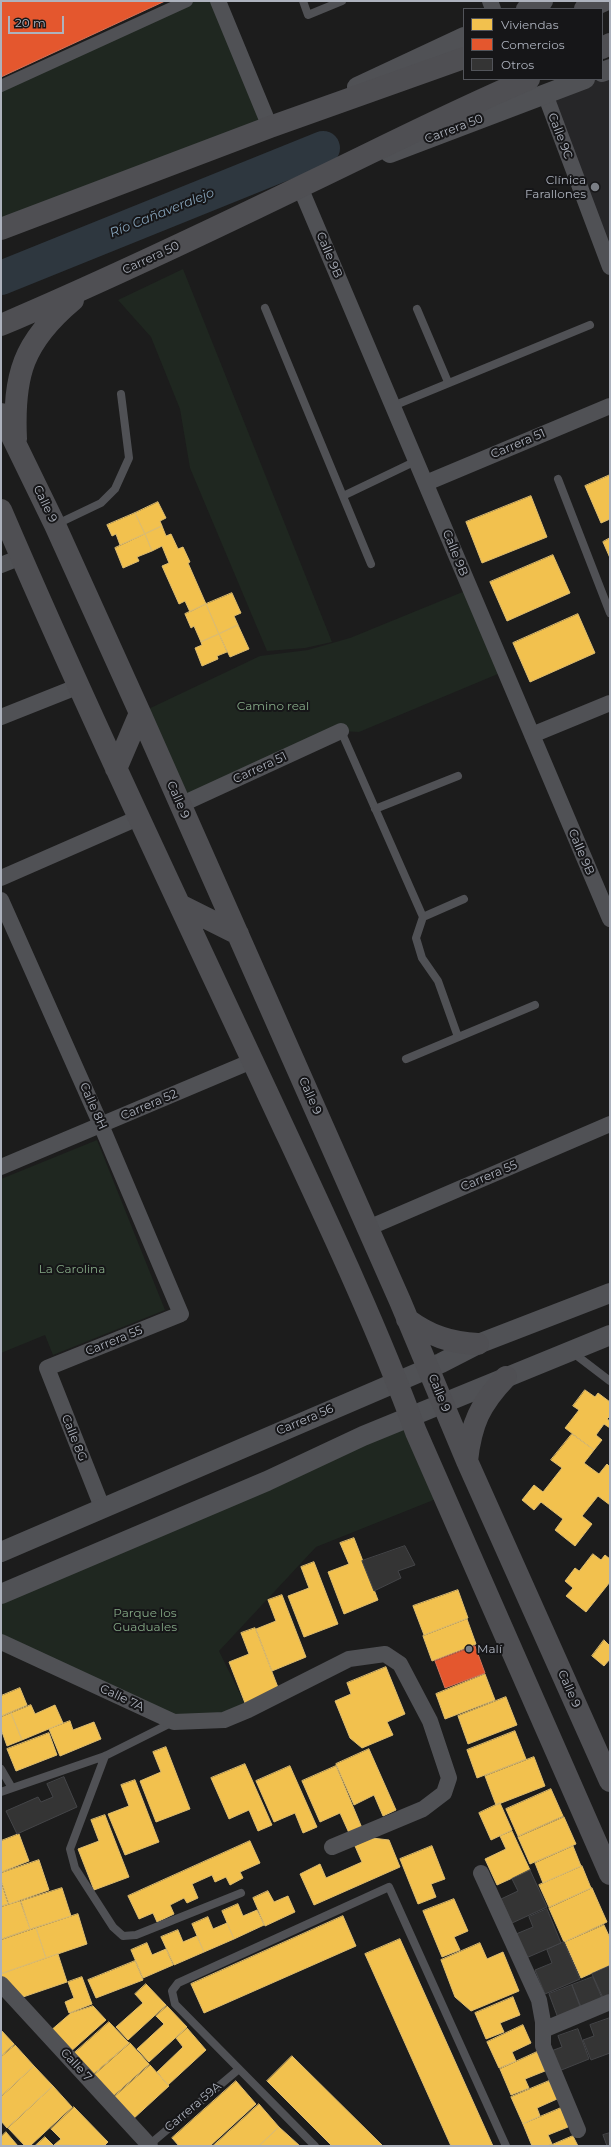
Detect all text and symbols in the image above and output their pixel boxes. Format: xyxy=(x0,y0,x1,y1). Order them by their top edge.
scale bar xyxy=(10,8,66,34)
legend xyxy=(463,8,603,80)
text: 20 m xyxy=(15,15,46,30)
text: Viviendas xyxy=(501,17,559,32)
text: Comercios xyxy=(501,37,565,52)
text: Otros xyxy=(501,57,534,72)
street label: Carrera 50 xyxy=(423,111,485,147)
street label: Calle 9C xyxy=(545,111,575,161)
place label: Clínica Farallones xyxy=(525,173,586,201)
marker: Clínica Farallones xyxy=(589,181,601,193)
water label: Río Cañaveralejo xyxy=(107,185,217,241)
street label: Calle 9B xyxy=(313,230,345,280)
street label: Carrera 50 xyxy=(120,238,182,278)
street label: Carrera 51 xyxy=(489,426,547,462)
street label: Calle 9 xyxy=(30,483,60,525)
street label: Calle 9B xyxy=(439,528,471,578)
park label: Camino real xyxy=(237,699,309,713)
street label: Carrera 51 xyxy=(231,749,289,787)
street label: Calle 9 xyxy=(163,779,193,821)
street label: Calle 9B xyxy=(565,827,597,877)
street label: Calle 9 xyxy=(295,1075,325,1117)
street label: Calle 8H xyxy=(76,1080,110,1132)
street label: Carrera 52 xyxy=(118,1087,180,1123)
street label: Carrera 55 xyxy=(458,1158,520,1194)
park label: La Carolina xyxy=(39,1262,105,1276)
street label: Carrera 55 xyxy=(83,1323,145,1359)
street label: Calle 9 xyxy=(425,1372,453,1414)
street label: Carrera 56 xyxy=(274,1402,336,1438)
street label: Calle 8G xyxy=(58,1412,90,1464)
park label: Parque los Guaduales xyxy=(113,1606,177,1634)
place label: Malí xyxy=(477,1642,502,1656)
marker: Malí xyxy=(464,1644,474,1654)
street label: Calle 9 xyxy=(554,1668,584,1710)
street label: Calle 7A xyxy=(98,1681,146,1715)
street label: Calle 7 xyxy=(57,2046,95,2084)
street label: Carrera 59A xyxy=(162,2079,224,2135)

